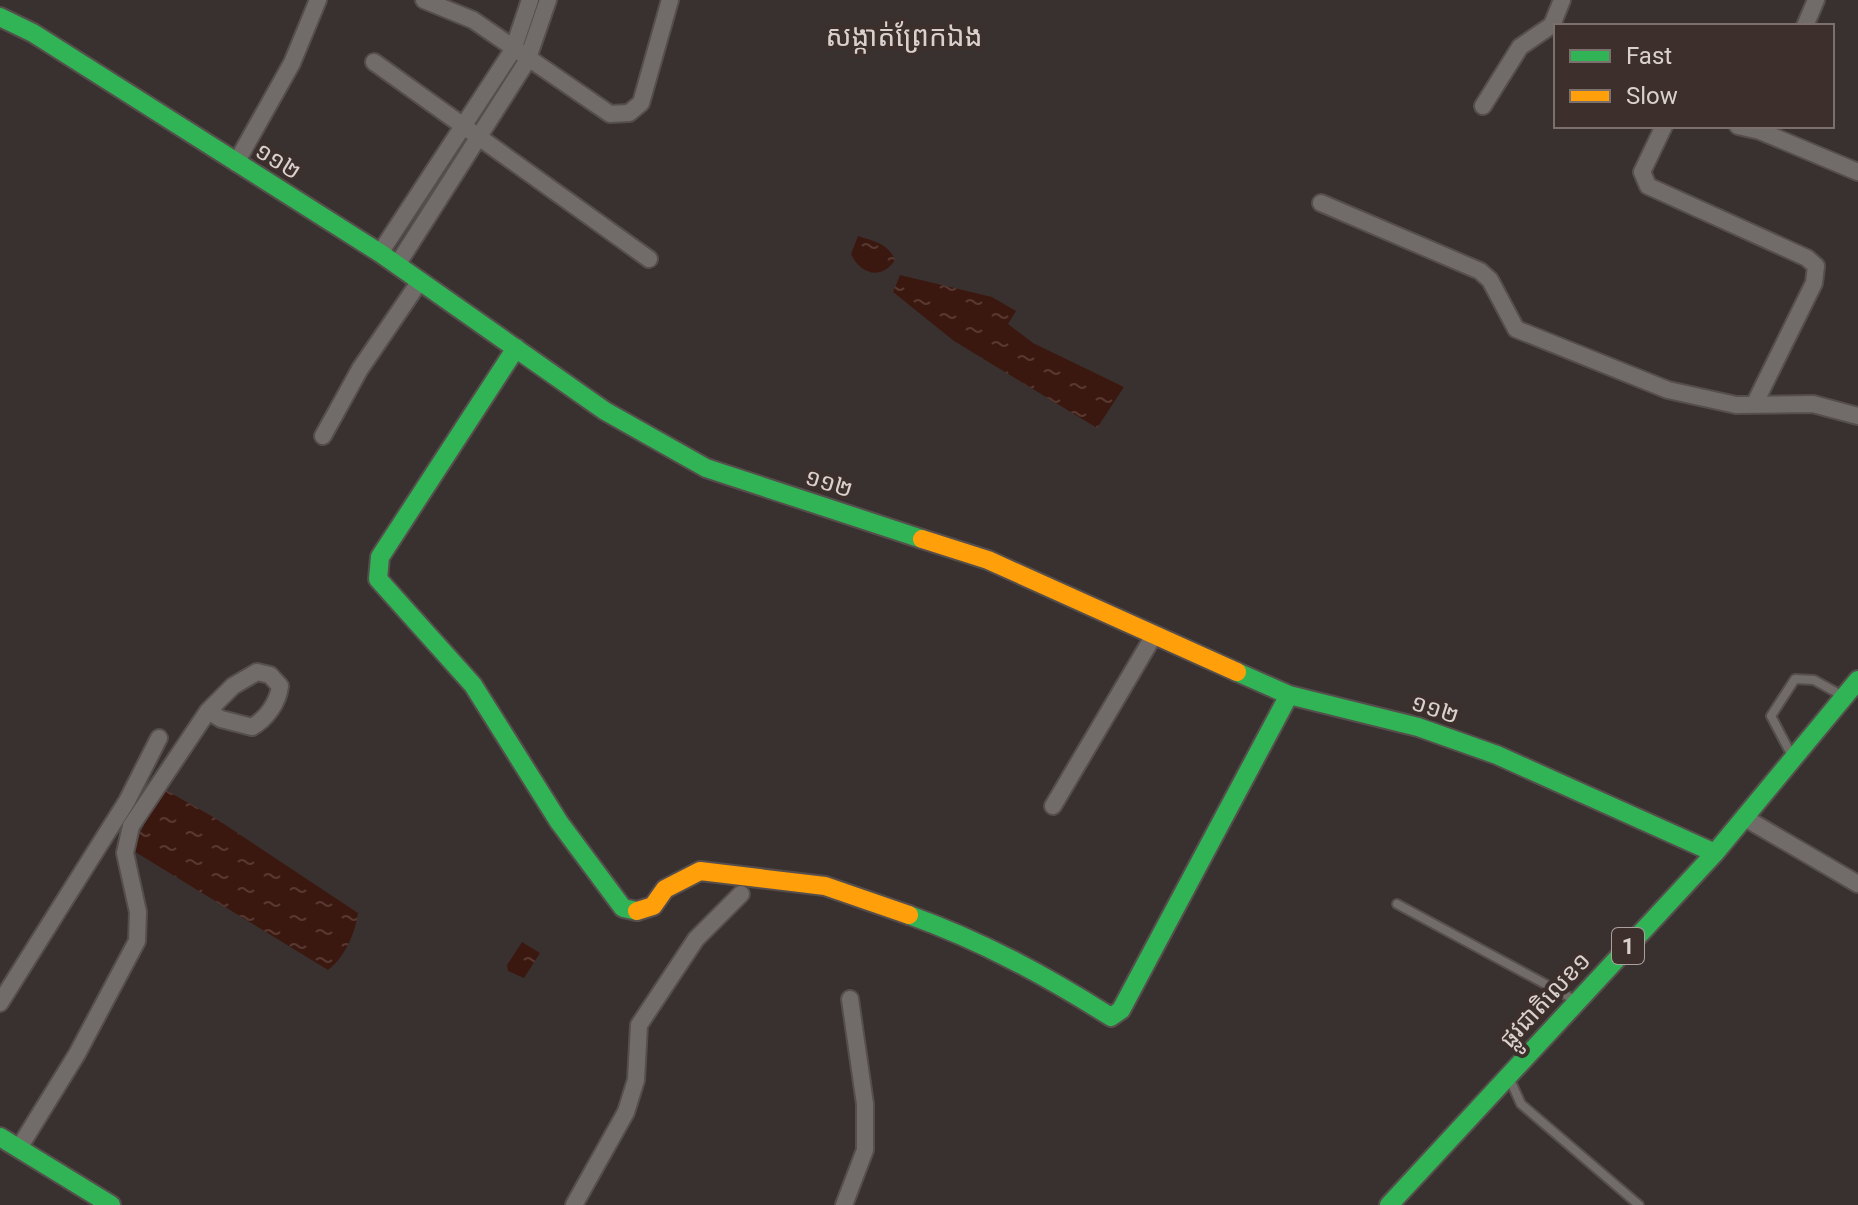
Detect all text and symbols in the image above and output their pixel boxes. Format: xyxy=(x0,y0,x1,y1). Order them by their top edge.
district label: សង្កាត់ព្រែកឯង xyxy=(826,20,982,54)
legend xyxy=(1554,24,1834,128)
text: Fast xyxy=(1626,42,1672,70)
text: Slow xyxy=(1626,82,1678,110)
street label: ១១២ xyxy=(250,136,306,186)
street label: ១១២ xyxy=(802,463,856,503)
street label: ១១២ xyxy=(1408,688,1462,730)
road number: 1 xyxy=(1612,928,1644,964)
street label: ផ្លូវជាតិលេខ១ xyxy=(1494,947,1602,1059)

